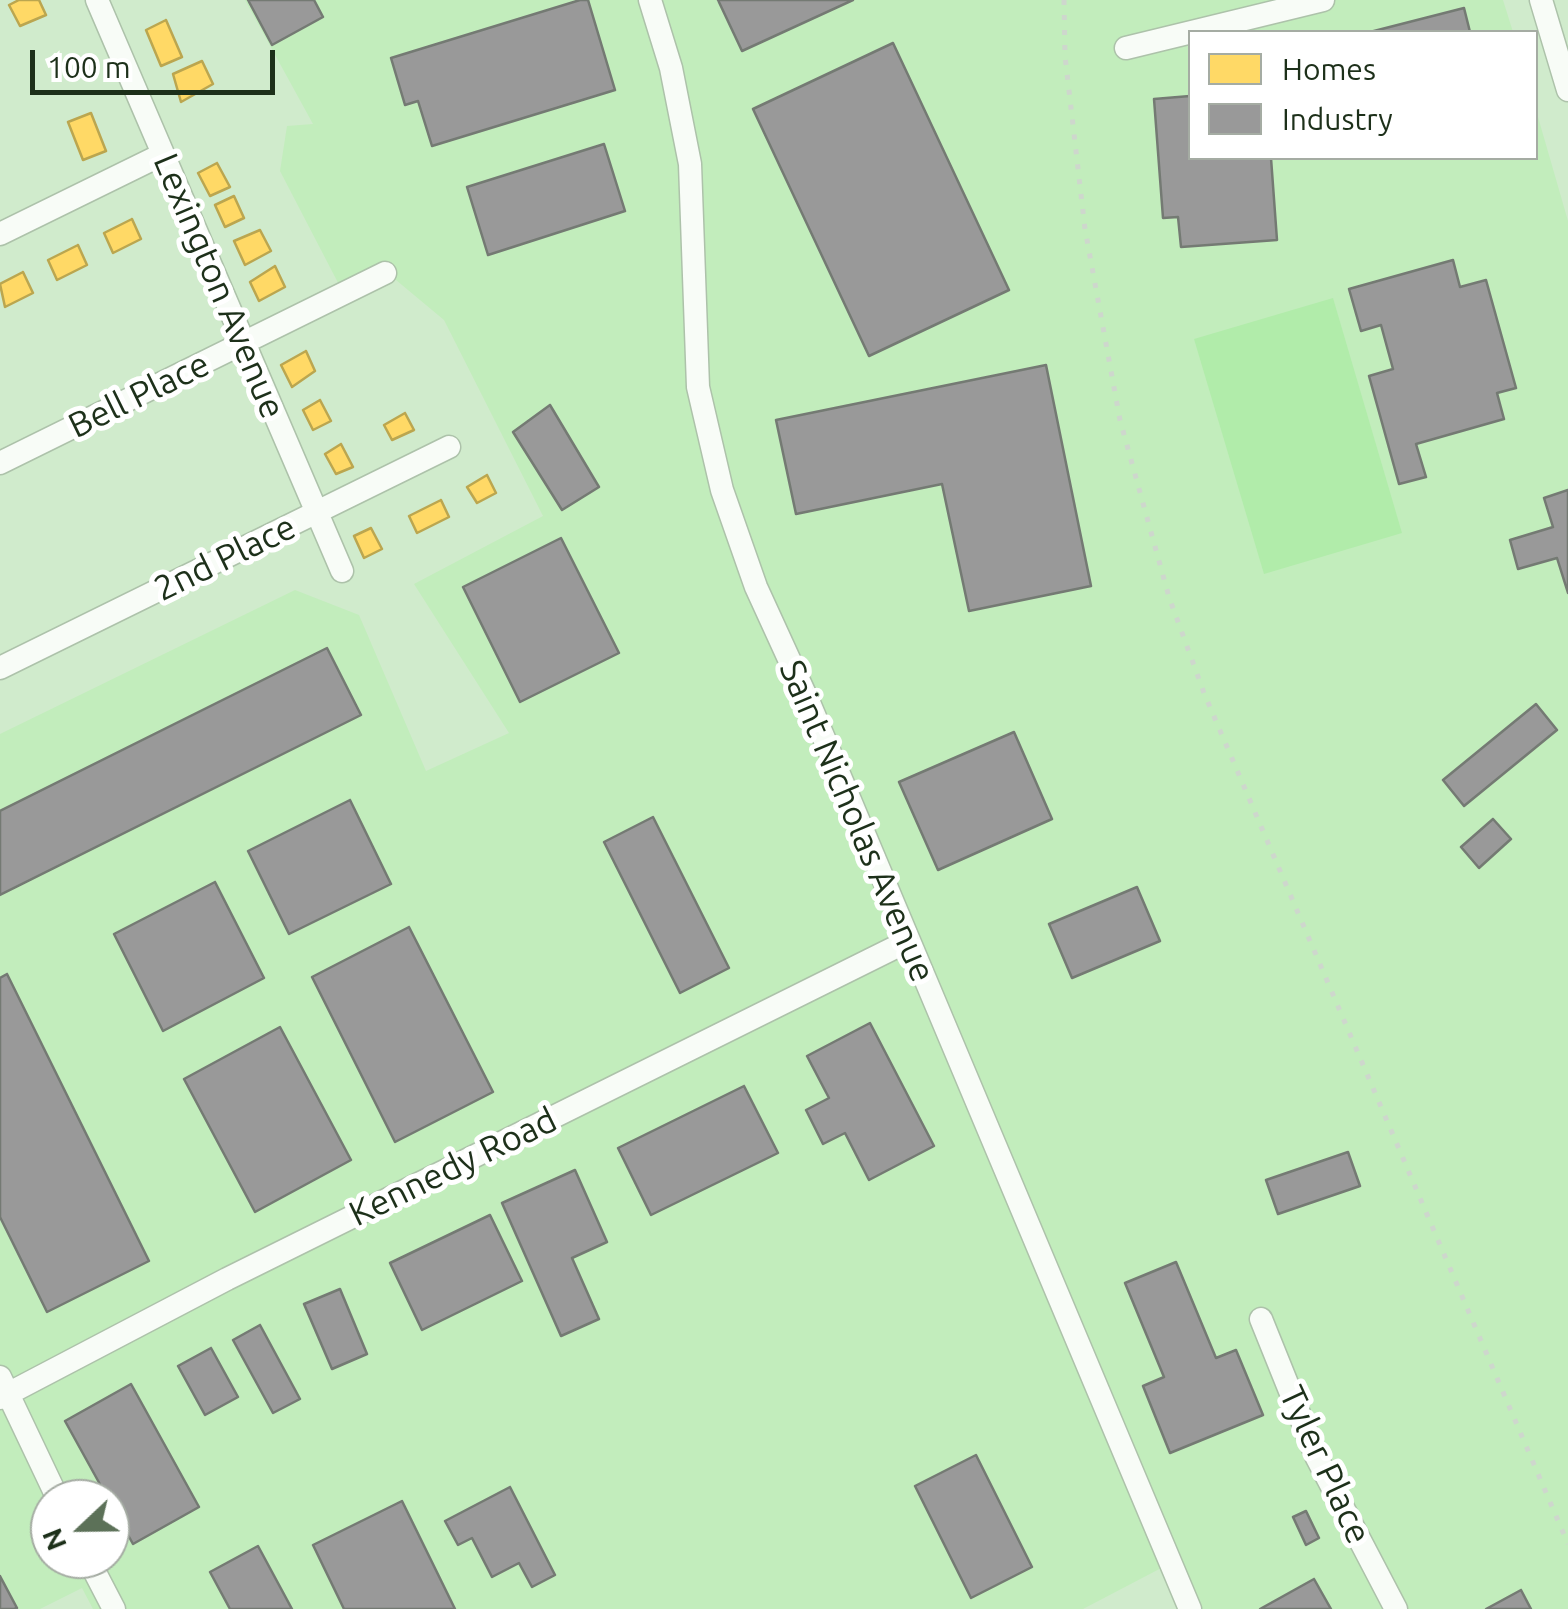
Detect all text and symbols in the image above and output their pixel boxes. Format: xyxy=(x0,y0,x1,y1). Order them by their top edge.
scale bar xyxy=(35,30,280,92)
legend xyxy=(1188,30,1538,160)
text: 100 m xyxy=(47,50,131,84)
text: Homes xyxy=(1282,52,1376,86)
text: Industry xyxy=(1282,102,1393,136)
street label: Lexington Avenue xyxy=(144,147,294,425)
street label: Bell Place xyxy=(62,343,216,447)
street label: 2nd Place xyxy=(148,506,302,610)
street label: Saint Nicholas Avenue xyxy=(770,654,944,988)
street label: Kennedy Road xyxy=(342,1099,564,1235)
street label: Tyler Place xyxy=(1270,1379,1380,1551)
north arrow xyxy=(30,1479,130,1579)
text: N xyxy=(35,1524,72,1555)

